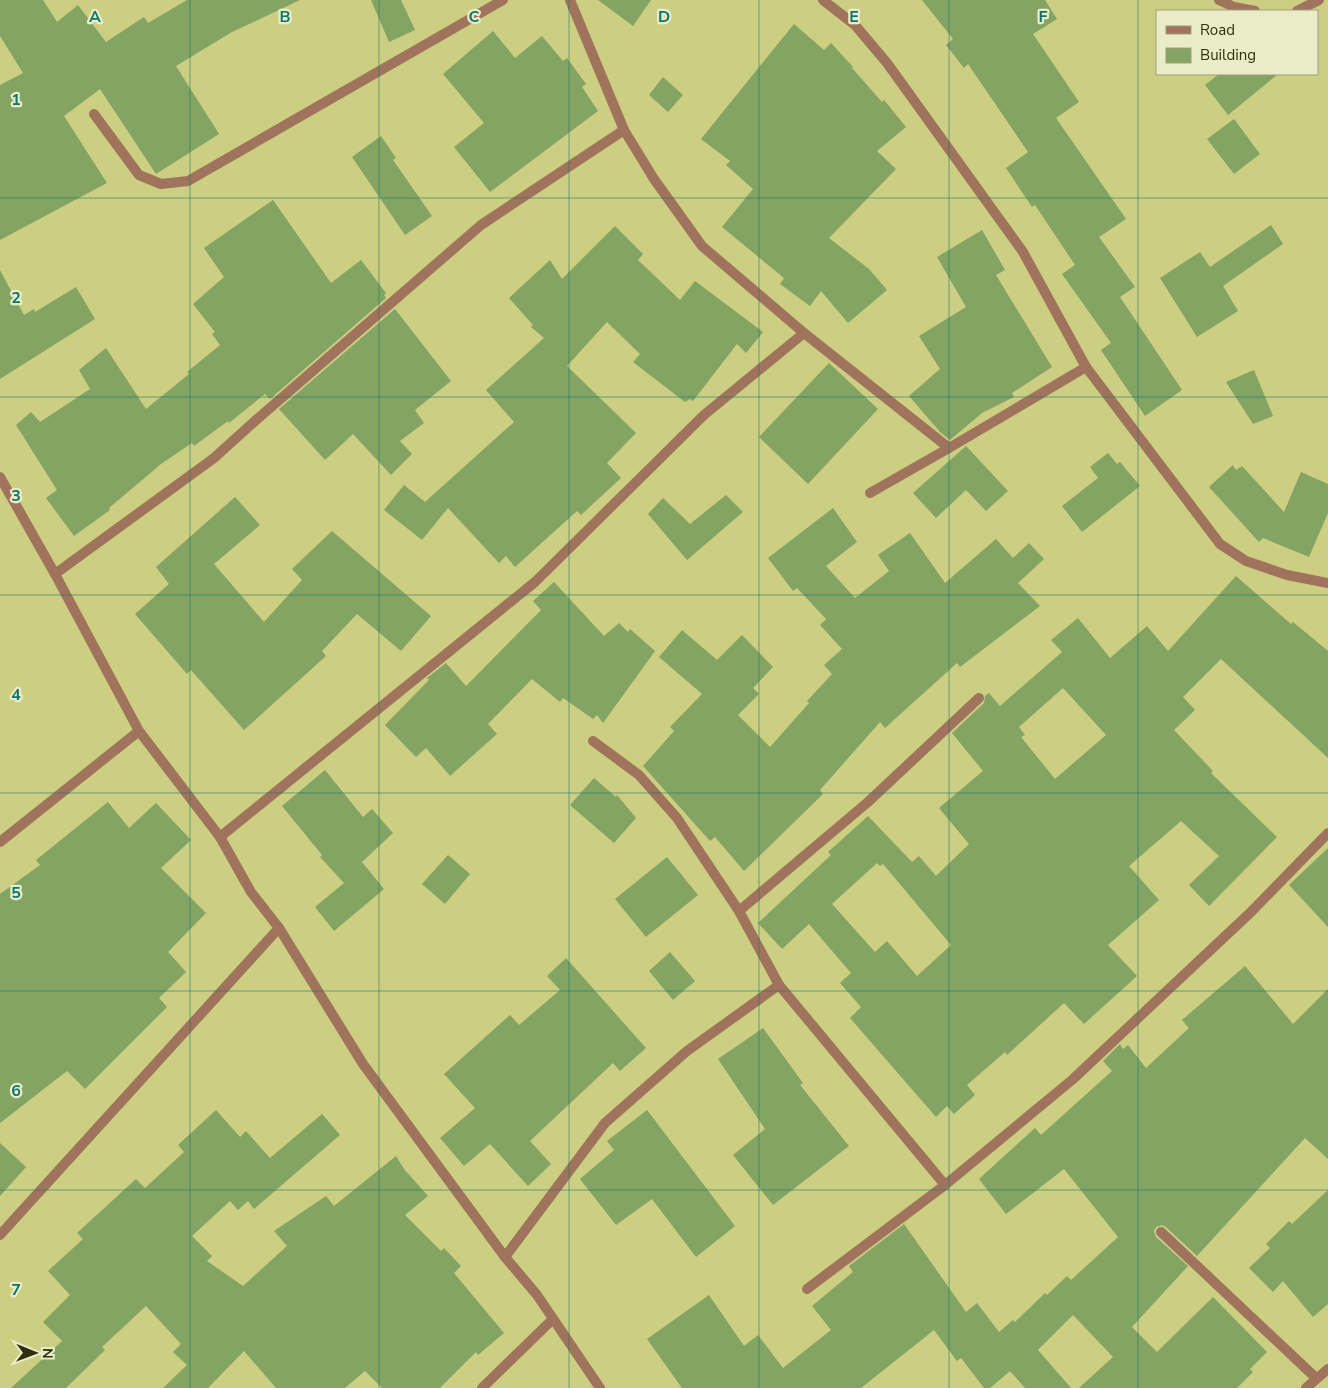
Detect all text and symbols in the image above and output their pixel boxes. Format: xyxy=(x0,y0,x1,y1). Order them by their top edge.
text: A xyxy=(89,6,101,28)
text: B xyxy=(279,6,291,28)
text: C xyxy=(469,6,480,28)
text: D xyxy=(658,6,670,28)
text: E xyxy=(849,6,859,28)
text: F xyxy=(1039,6,1048,28)
legend xyxy=(1156,10,1318,75)
text: Road xyxy=(1200,20,1235,40)
text: Building xyxy=(1200,45,1256,65)
text: 1 xyxy=(11,89,21,111)
text: 2 xyxy=(11,287,21,309)
text: 3 xyxy=(11,485,21,507)
text: 4 xyxy=(11,684,21,706)
text: 5 xyxy=(11,882,21,904)
text: 6 xyxy=(11,1080,21,1102)
text: 7 xyxy=(11,1279,21,1301)
north arrow xyxy=(10,1328,60,1378)
text: N xyxy=(38,1348,57,1359)

